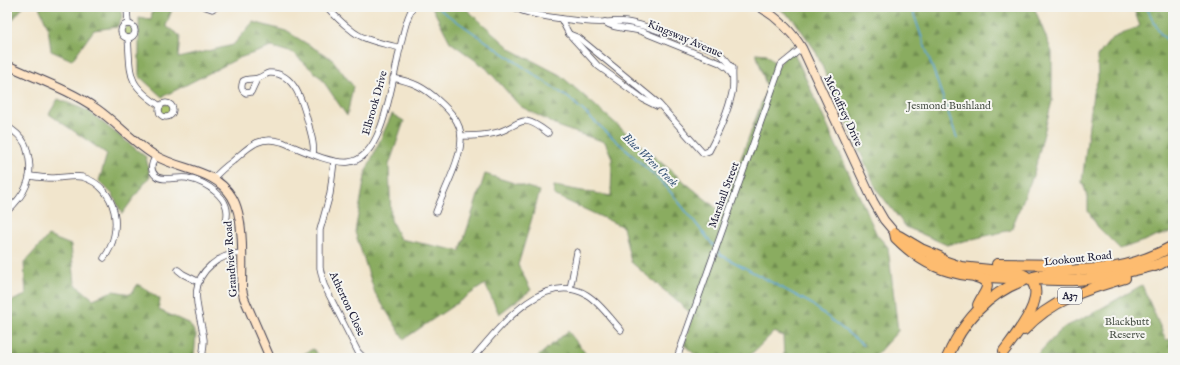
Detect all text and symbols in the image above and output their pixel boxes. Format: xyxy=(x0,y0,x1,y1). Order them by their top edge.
street label: Kingsway Avenue xyxy=(645,17,725,61)
street label: Elbrook Drive xyxy=(359,69,391,137)
street label: McCaffrey Drive xyxy=(820,73,866,149)
park label: Jesmond Bushland xyxy=(905,99,991,113)
water label: Blue Wren Creek xyxy=(619,130,681,190)
street label: Marshall Street xyxy=(706,160,743,230)
street label: Grandview Road xyxy=(221,220,241,298)
street label: Lookout Road xyxy=(1043,248,1113,270)
street label: Atherton Close xyxy=(326,269,368,339)
road number: A37 xyxy=(1058,288,1082,304)
park label: Blackbutt Reserve xyxy=(1105,315,1150,342)

